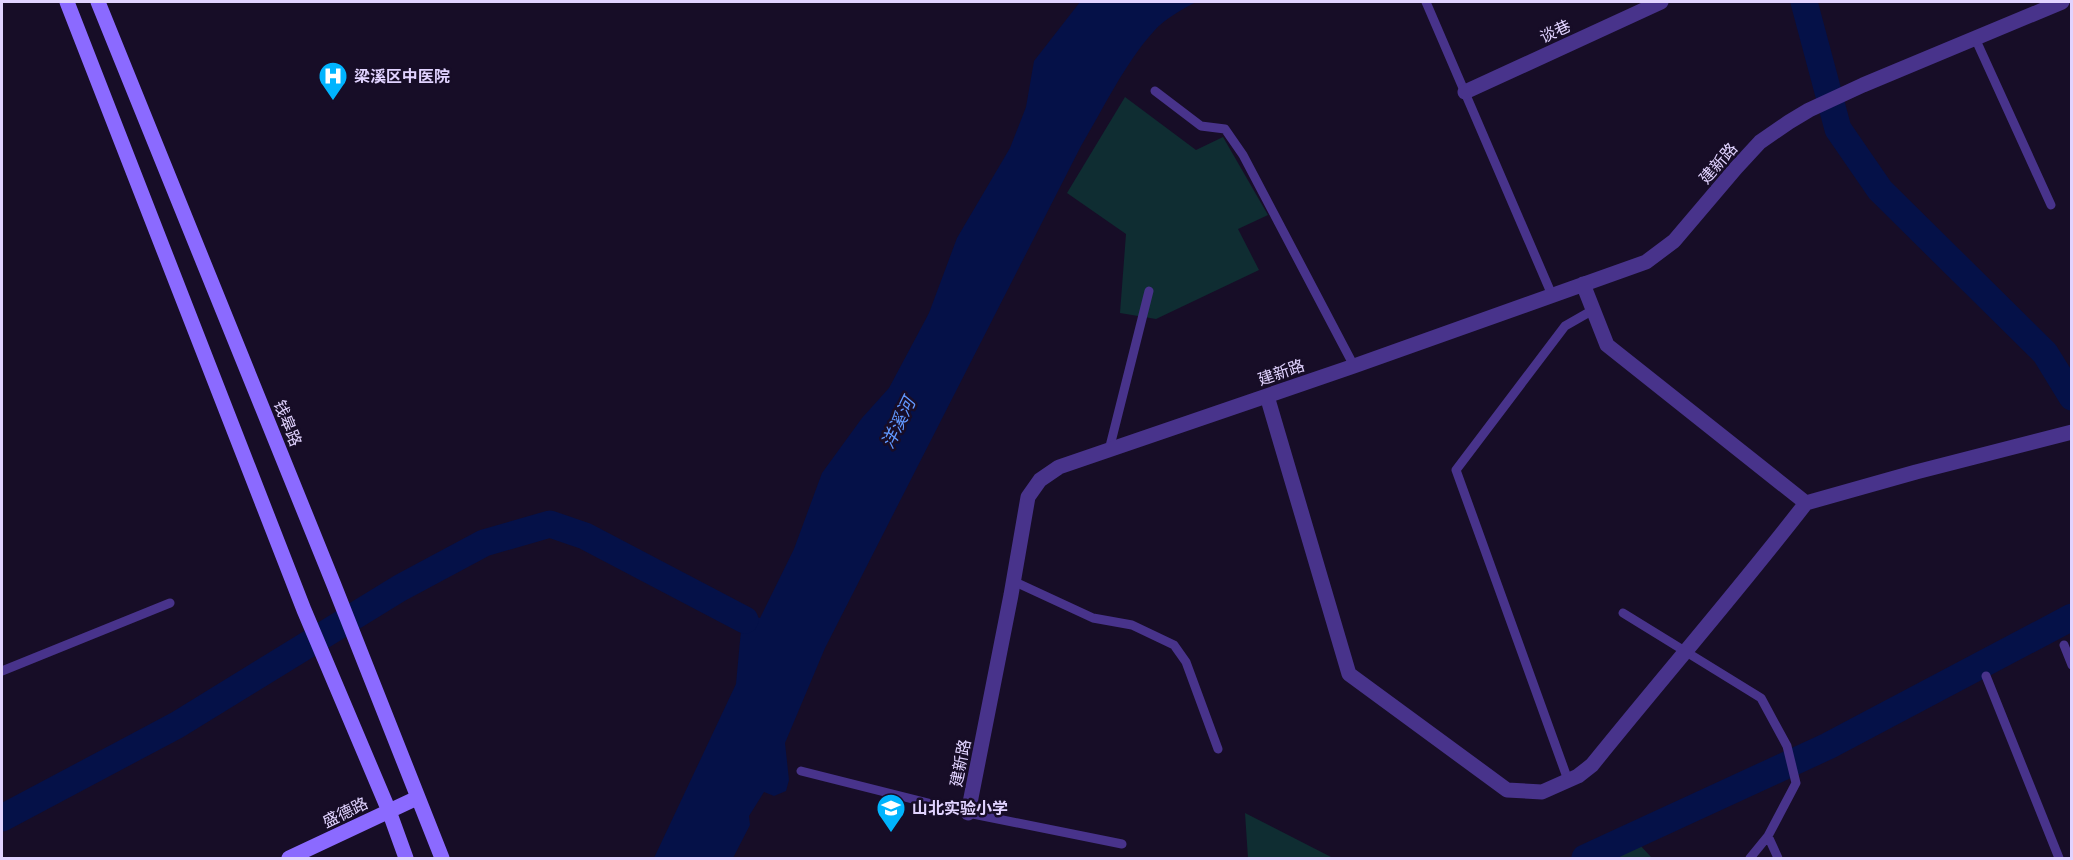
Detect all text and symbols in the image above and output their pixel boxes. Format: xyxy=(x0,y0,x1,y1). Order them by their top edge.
street label: 谈巷 xyxy=(1536,15,1574,47)
hospital icon: 梁溪区中医院 xyxy=(317,60,349,102)
place label: 梁溪区中医院 xyxy=(354,66,450,86)
street label: 建新路 xyxy=(1695,138,1741,188)
street label: 建新路 xyxy=(1255,355,1307,389)
water label: 洋溪河 xyxy=(876,391,921,452)
street label: 钱皋路 xyxy=(270,397,306,449)
street label: 建新路 xyxy=(946,738,974,788)
street label: 盛德路 xyxy=(319,792,371,832)
school or university icon: 山北实验小学 xyxy=(875,792,907,834)
place label: 山北实验小学 xyxy=(912,798,1008,818)

